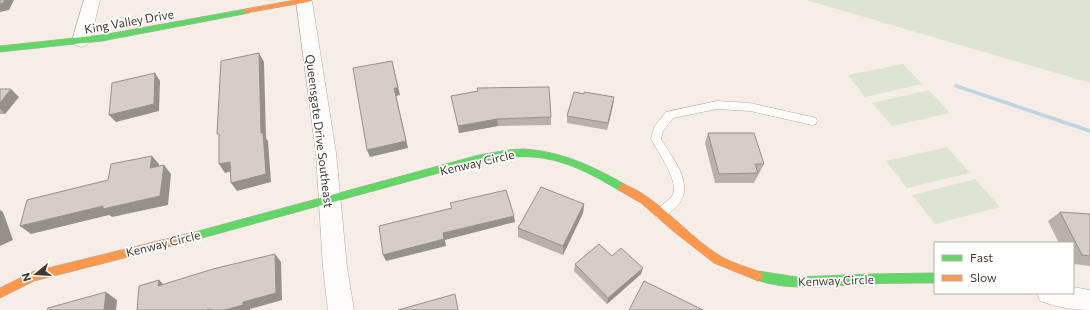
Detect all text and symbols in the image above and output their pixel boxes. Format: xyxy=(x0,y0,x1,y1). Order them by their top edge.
street label: King Valley Drive xyxy=(83,6,175,36)
street label: Queensgate Drive Southeast xyxy=(304,53,336,209)
street label: Kenway Circle xyxy=(438,147,516,177)
street label: Kenway Circle xyxy=(124,227,202,259)
legend xyxy=(934,242,1074,294)
text: Fast xyxy=(970,250,993,264)
north arrow xyxy=(16,254,56,294)
text: Slow xyxy=(970,270,997,284)
text: N xyxy=(19,271,33,283)
street label: Kenway Circle xyxy=(798,272,874,288)

